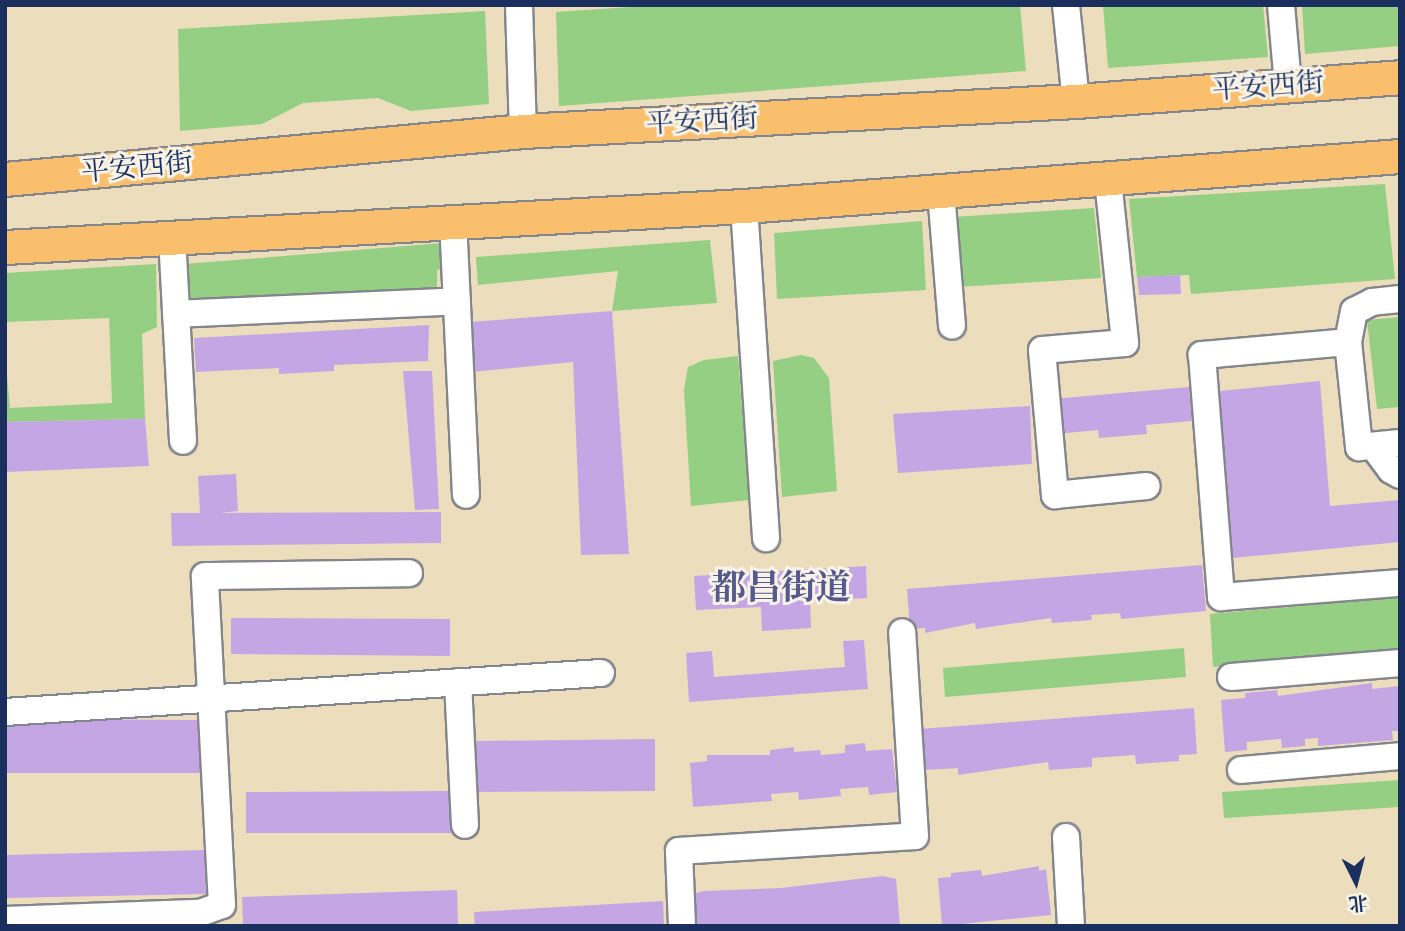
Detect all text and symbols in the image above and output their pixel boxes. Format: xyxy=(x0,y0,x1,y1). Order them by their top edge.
street label: 平安西街 xyxy=(1211,65,1325,107)
street label: 平安西街 xyxy=(645,101,759,141)
street label: 平安西街 xyxy=(80,145,194,189)
district label: 都昌街道 xyxy=(711,567,851,609)
north arrow xyxy=(1321,847,1391,917)
text: 北 xyxy=(1348,891,1369,916)

